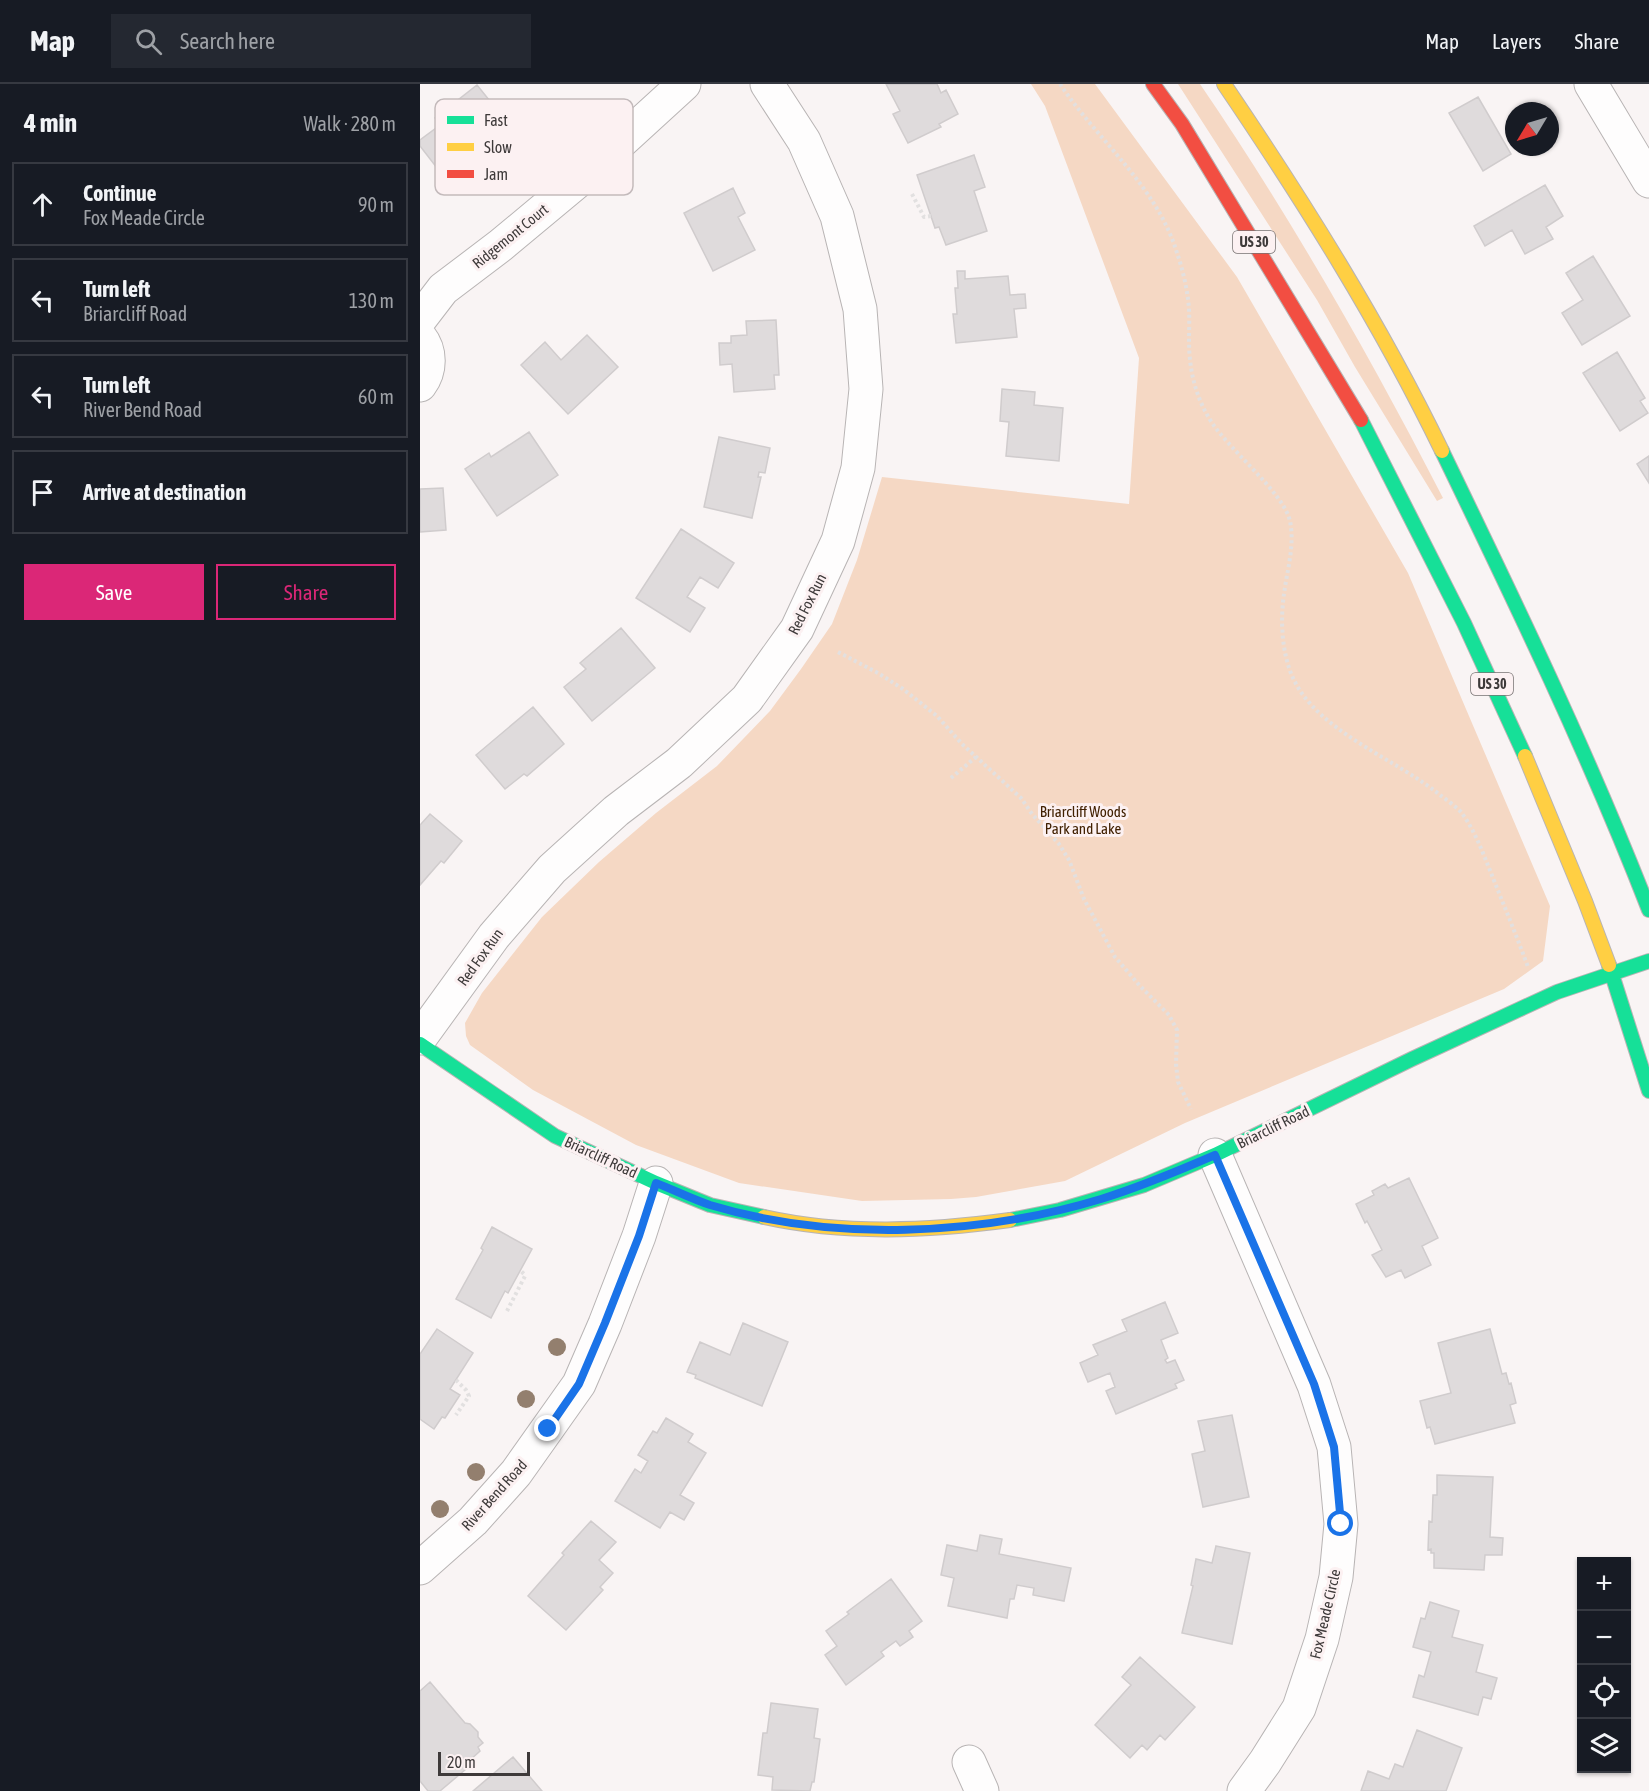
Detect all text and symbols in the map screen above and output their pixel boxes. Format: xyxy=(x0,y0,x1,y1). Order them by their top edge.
search box xyxy=(111,14,531,68)
text: Map xyxy=(30,25,75,57)
icon: search xyxy=(132,25,165,58)
text: Search here xyxy=(180,28,275,54)
text: Map xyxy=(1425,29,1459,53)
text: Layers xyxy=(1492,29,1542,53)
text: Share xyxy=(1575,29,1619,53)
legend xyxy=(435,99,633,195)
north arrow xyxy=(1505,102,1559,156)
text: 4 min xyxy=(24,108,77,138)
text: Fast xyxy=(484,111,508,129)
text: Walk · 280 m xyxy=(304,112,396,135)
text: Slow xyxy=(484,138,512,156)
text: Jam xyxy=(484,165,508,183)
text: Continue xyxy=(83,180,157,206)
icon: ahead xyxy=(26,188,59,221)
text: 90 m xyxy=(358,193,394,216)
street label: Ridgemont Court xyxy=(469,200,551,272)
text: Fox Meade Circle xyxy=(83,206,205,229)
road number: US 30 xyxy=(1233,231,1275,253)
text: Turn left xyxy=(83,276,150,302)
icon: left xyxy=(26,284,59,317)
text: 130 m xyxy=(349,289,394,312)
text: Briarcliff Road xyxy=(83,302,187,325)
text: Turn left xyxy=(83,372,150,398)
icon: left xyxy=(26,380,59,413)
text: 60 m xyxy=(358,385,394,408)
text: River Bend Road xyxy=(83,398,202,421)
icon: arrive xyxy=(26,476,59,509)
text: Arrive at destination xyxy=(83,479,246,505)
button: Save xyxy=(24,564,204,620)
button: Share xyxy=(216,564,396,620)
street label: Red Fox Run xyxy=(784,571,830,637)
road number: US 30 xyxy=(1471,673,1513,695)
park label: Briarcliff Woods Park and Lake xyxy=(1040,803,1126,837)
street label: Red Fox Run xyxy=(454,925,506,989)
street label: Briarcliff Road xyxy=(1234,1102,1312,1152)
street label: Briarcliff Road xyxy=(562,1133,640,1181)
route end xyxy=(534,1415,560,1441)
street label: River Bend Road xyxy=(458,1456,530,1534)
route start xyxy=(1327,1510,1353,1536)
map controls xyxy=(1577,1557,1631,1773)
button: + xyxy=(1577,1557,1631,1611)
street label: Fox Meade Circle xyxy=(1306,1567,1344,1660)
button: − xyxy=(1577,1611,1631,1665)
button: locate xyxy=(1577,1665,1631,1719)
button: layers xyxy=(1577,1719,1631,1773)
scale bar xyxy=(438,1749,530,1776)
text: 20 m xyxy=(447,1753,476,1771)

